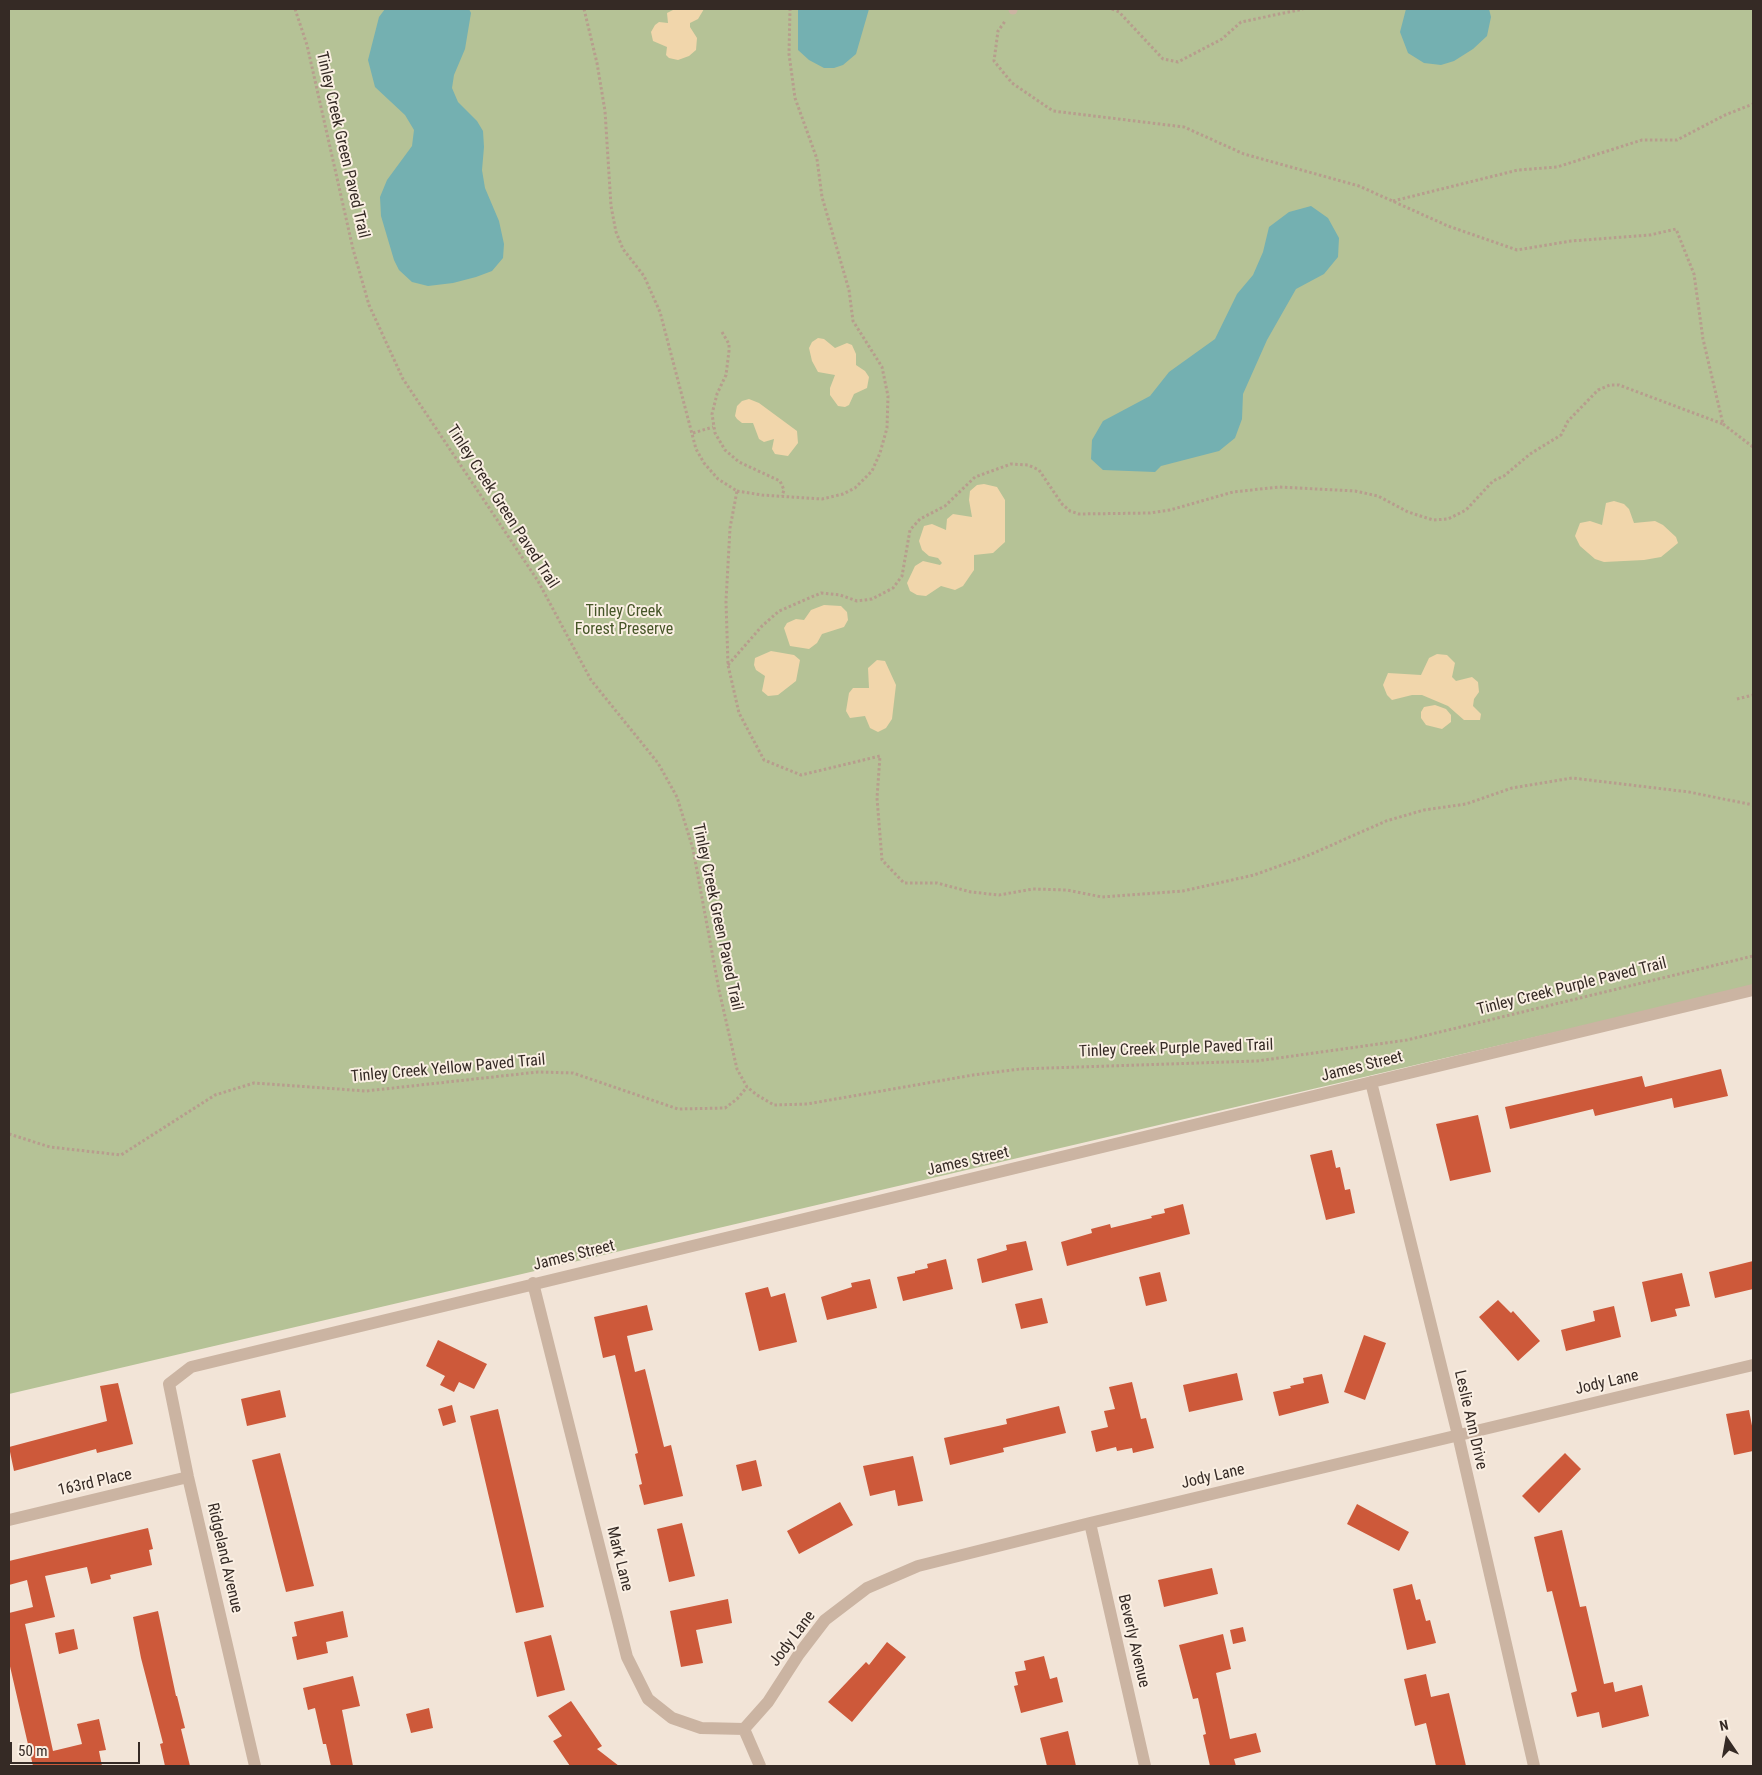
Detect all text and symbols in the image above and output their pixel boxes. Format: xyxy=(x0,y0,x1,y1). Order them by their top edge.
street label: Tinley Creek Green Paved Trail xyxy=(311,50,373,240)
street label: Tinley Creek Green Paved Trail xyxy=(442,422,562,592)
park label: Tinley Creek Forest Preserve xyxy=(575,602,673,640)
street label: Tinley Creek Green Paved Trail xyxy=(688,822,746,1012)
street label: Tinley Creek Purple Paved Trail xyxy=(1475,954,1669,1020)
street label: Tinley Creek Purple Paved Trail xyxy=(1078,1036,1274,1062)
street label: James Street xyxy=(1319,1048,1405,1086)
street label: Tinley Creek Yellow Paved Trail xyxy=(350,1051,546,1087)
street label: James Street xyxy=(925,1143,1011,1181)
street label: James Street xyxy=(531,1237,617,1275)
street label: Jody Lane xyxy=(1573,1366,1641,1400)
street label: Leslie Ann Drive xyxy=(1449,1369,1491,1471)
street label: Jody Lane xyxy=(1179,1460,1247,1494)
street label: 163rd Place xyxy=(56,1465,134,1501)
street label: Ridgeland Avenue xyxy=(202,1501,246,1615)
street label: Mark Lane xyxy=(602,1525,636,1593)
street label: Beverly Avenue xyxy=(1113,1592,1153,1690)
street label: Jody Lane xyxy=(766,1607,820,1671)
north arrow xyxy=(1702,1715,1752,1765)
text: N xyxy=(1718,1717,1730,1734)
scale bar xyxy=(12,1732,142,1764)
text: 50 m xyxy=(18,1742,48,1760)

